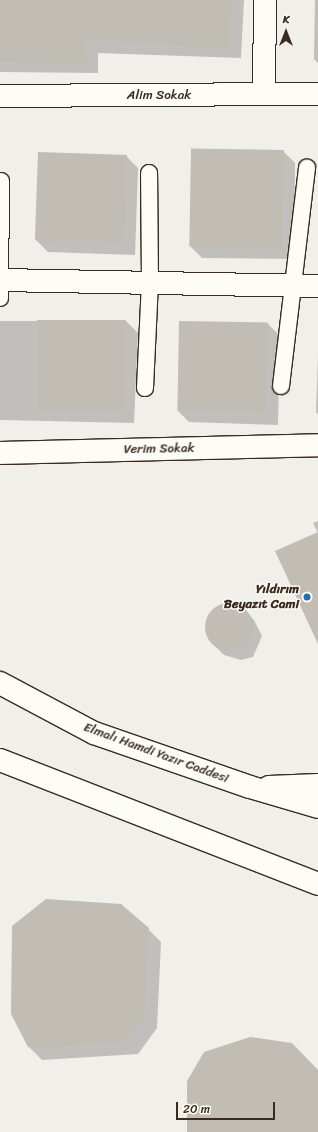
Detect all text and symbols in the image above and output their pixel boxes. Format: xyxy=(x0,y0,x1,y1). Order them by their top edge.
text: K xyxy=(283,10,289,29)
north arrow xyxy=(266,12,306,52)
street label: Alim Sokak xyxy=(127,87,191,103)
street label: Verim Sokak xyxy=(123,441,195,457)
place label: Yıldırım Beyazıt Cami xyxy=(224,582,299,613)
marker: Yıldırım Beyazıt Cami xyxy=(302,592,312,602)
street label: Elmalı Hamdi Yazır Caddesi xyxy=(82,720,230,786)
scale bar xyxy=(178,1094,277,1120)
text: 20 m xyxy=(183,1098,210,1120)

